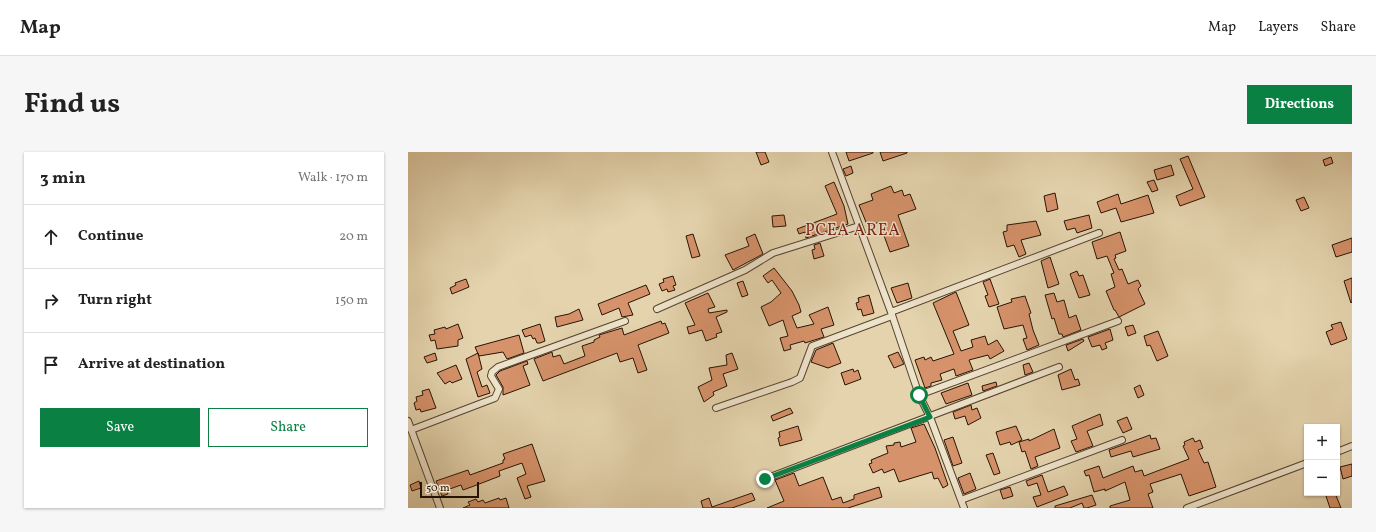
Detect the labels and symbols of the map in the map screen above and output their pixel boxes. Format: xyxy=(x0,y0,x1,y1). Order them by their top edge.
district label: PCEA AREA xyxy=(805,220,901,242)
route start xyxy=(910,386,928,404)
route end xyxy=(756,470,774,488)
scale bar xyxy=(420,480,479,499)

